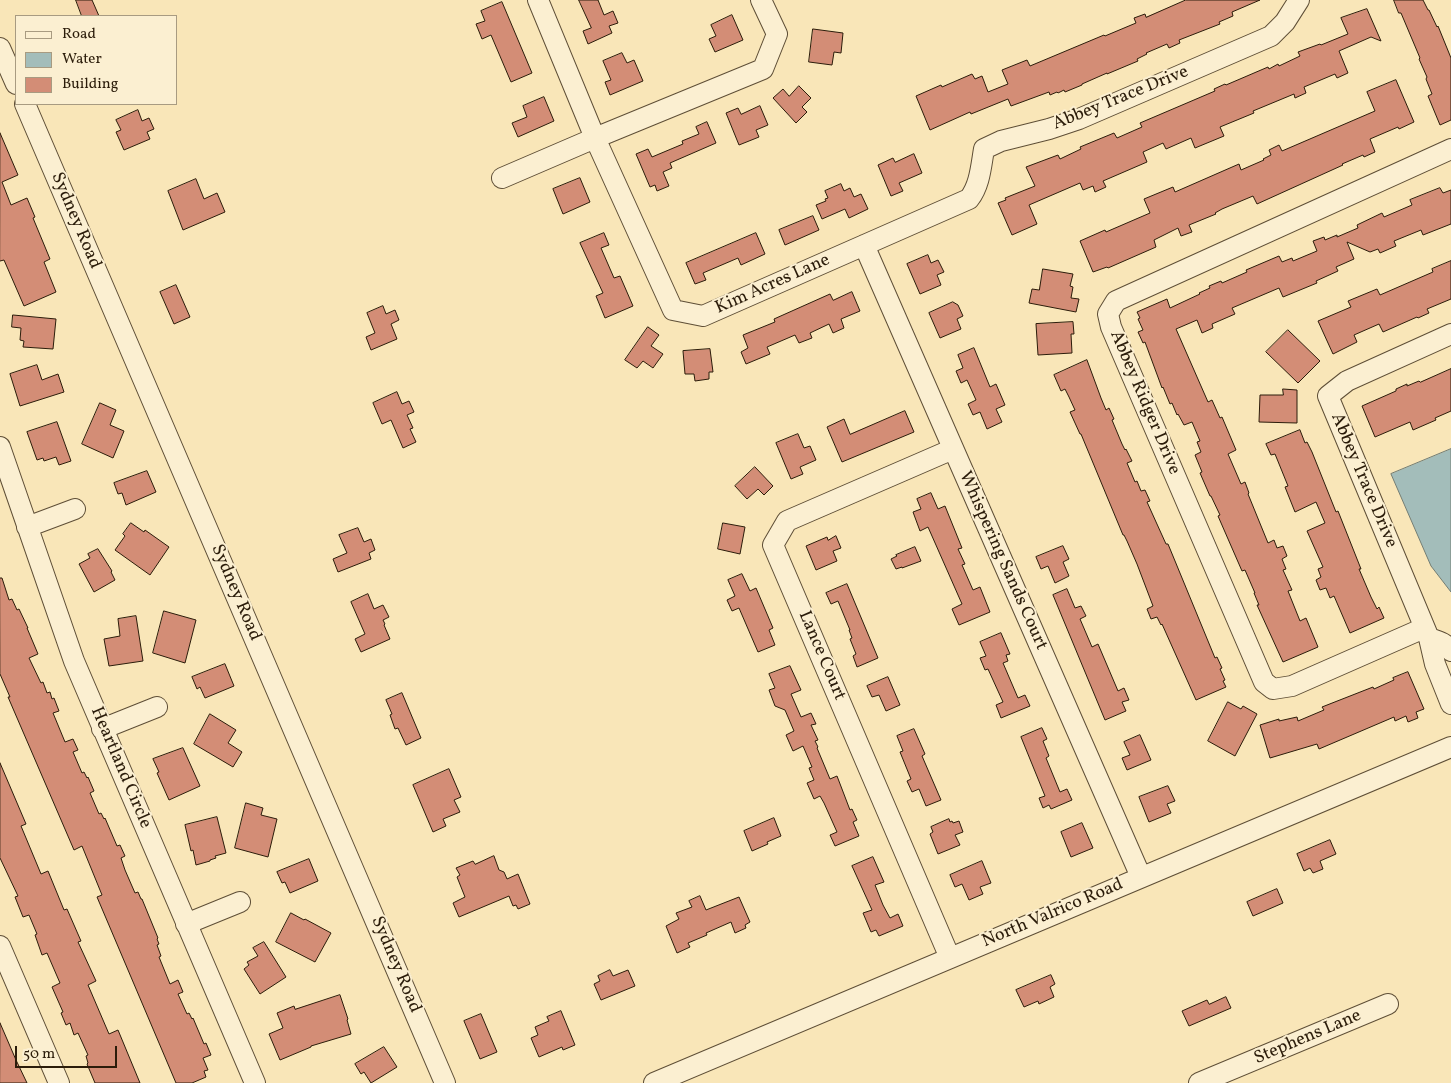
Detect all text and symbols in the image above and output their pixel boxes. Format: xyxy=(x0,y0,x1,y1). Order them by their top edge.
legend xyxy=(15,15,178,105)
text: Road xyxy=(62,24,96,45)
text: Water xyxy=(62,49,102,70)
street label: Abbey Trace Drive xyxy=(1050,62,1192,136)
text: Building xyxy=(62,74,118,95)
street label: Sydney Road xyxy=(45,170,105,272)
street label: Kim Acres Lane xyxy=(712,250,834,320)
street label: Abbey Ridger Drive xyxy=(1104,328,1184,478)
street label: Abbey Trace Drive xyxy=(1325,410,1401,552)
street label: Whispering Sands Court xyxy=(953,468,1051,654)
street label: Sydney Road xyxy=(205,542,265,644)
street label: Lance Court xyxy=(792,608,850,704)
street label: Heartland Circle xyxy=(85,704,155,832)
street label: North Valrico Road xyxy=(979,875,1127,953)
street label: Sydney Road xyxy=(365,914,425,1016)
street label: Stephens Lane xyxy=(1251,1006,1365,1070)
scale bar xyxy=(18,1036,120,1068)
text: 50 m xyxy=(23,1044,55,1065)

